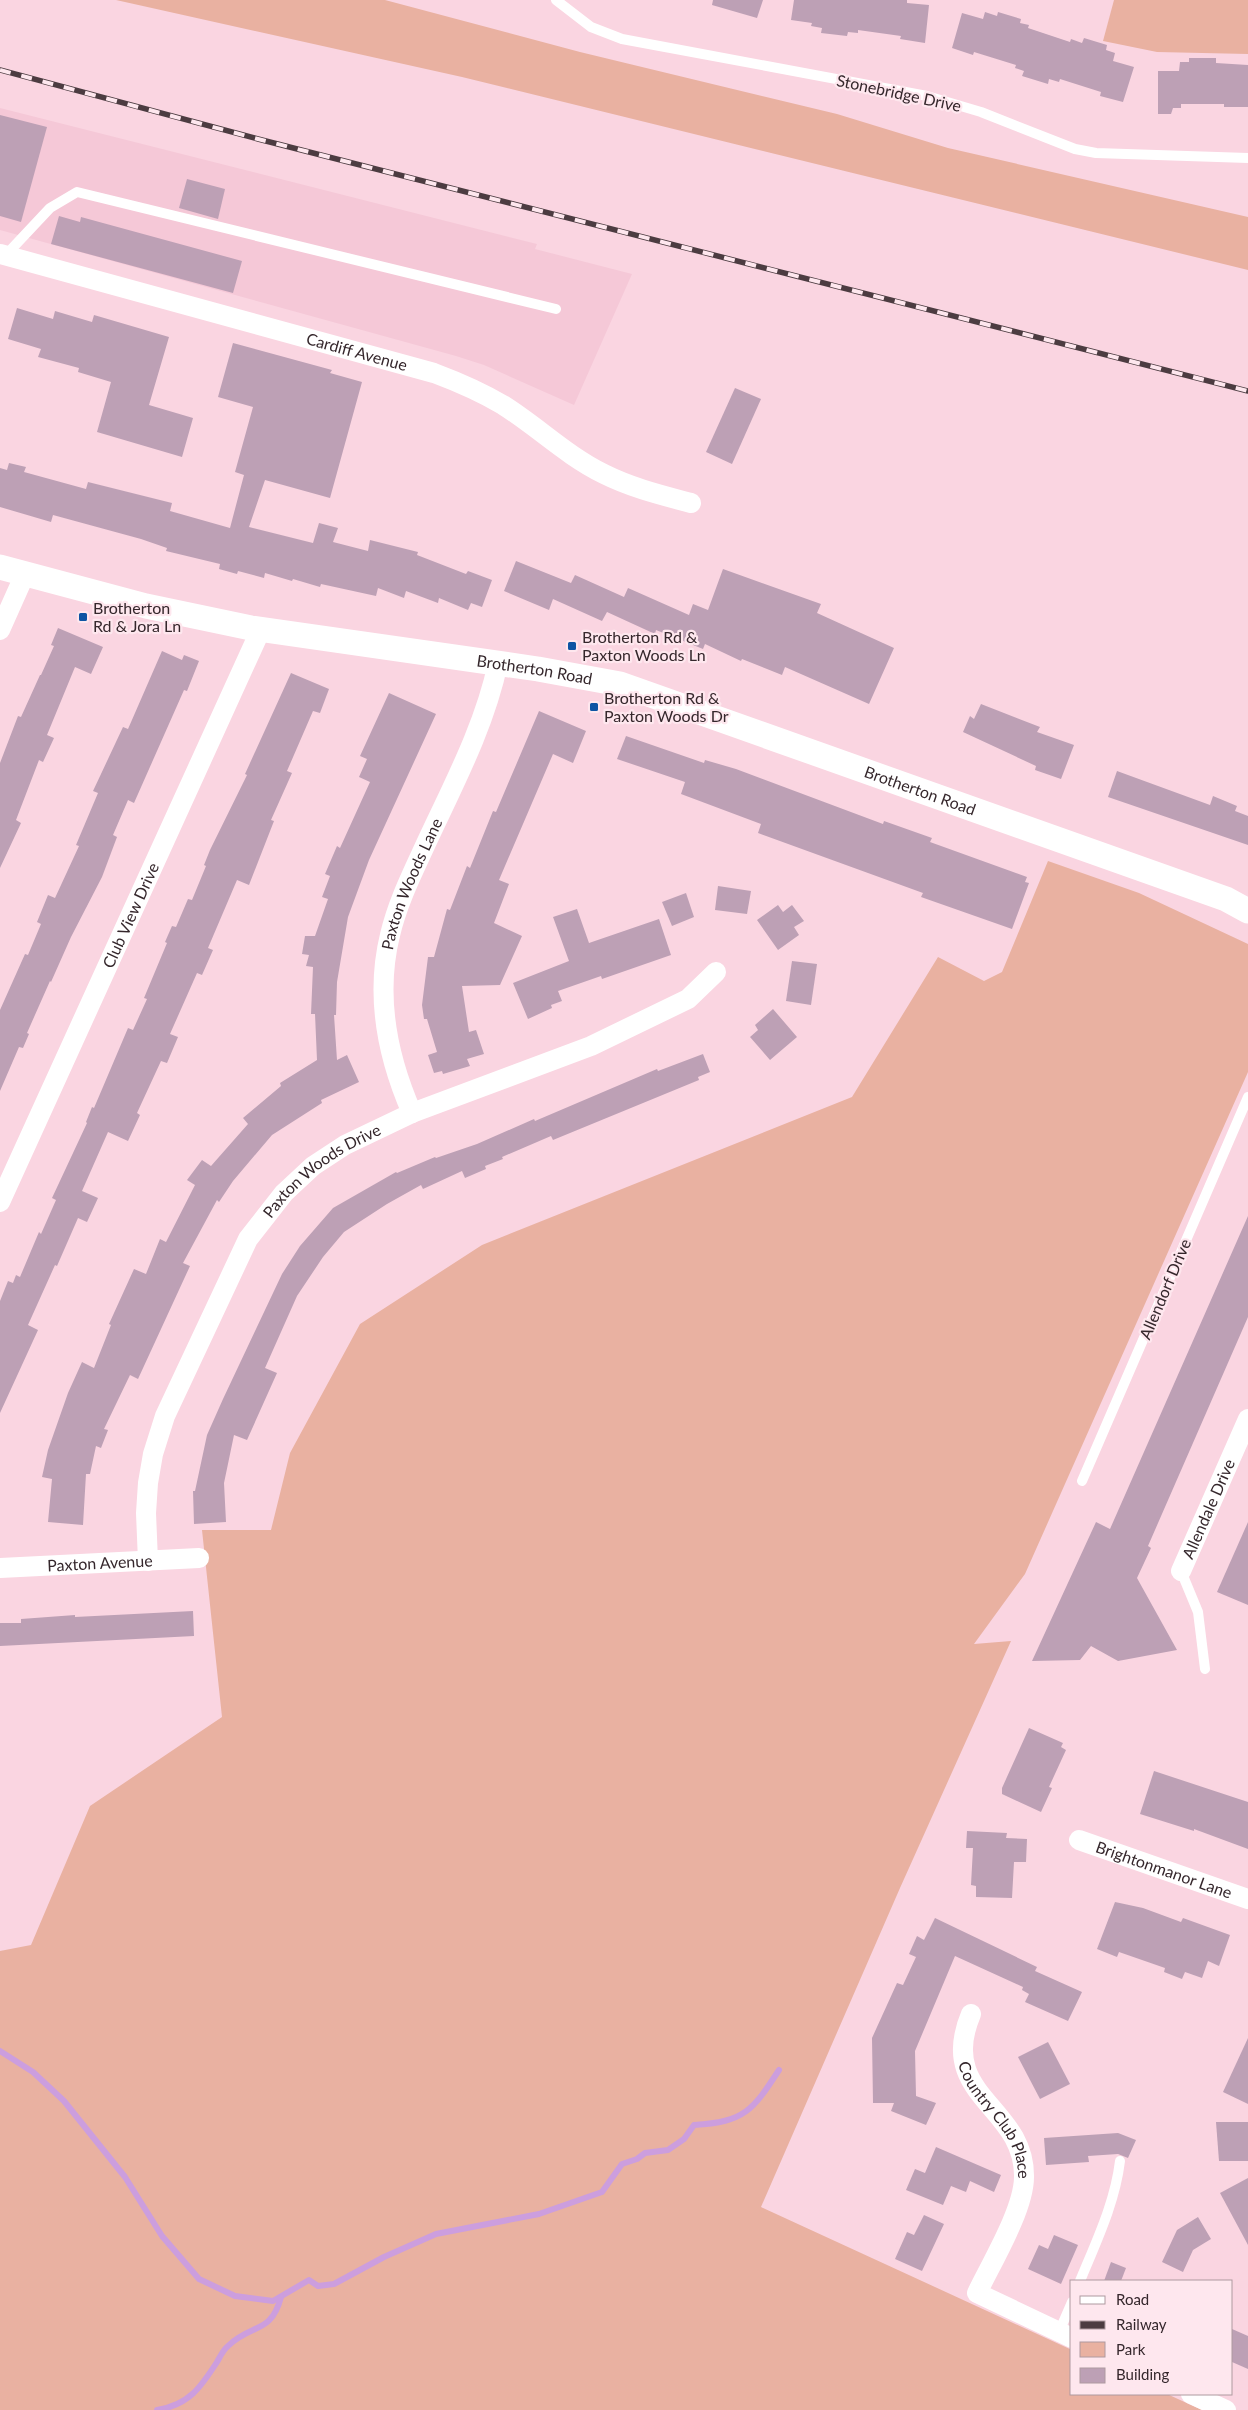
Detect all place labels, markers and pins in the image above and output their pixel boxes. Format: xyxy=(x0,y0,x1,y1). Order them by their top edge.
place label: Brotherton Rd & Jora Ln xyxy=(93,598,181,635)
marker: Brotherton Rd & Jora Ln xyxy=(77,611,89,623)
place label: Brotherton Rd & Paxton Woods Ln xyxy=(582,627,706,664)
marker: Brotherton Rd & Paxton Woods Ln xyxy=(566,640,578,652)
place label: Brotherton Rd & Paxton Woods Dr xyxy=(604,688,729,725)
marker: Brotherton Rd & Paxton Woods Dr xyxy=(588,701,600,713)

